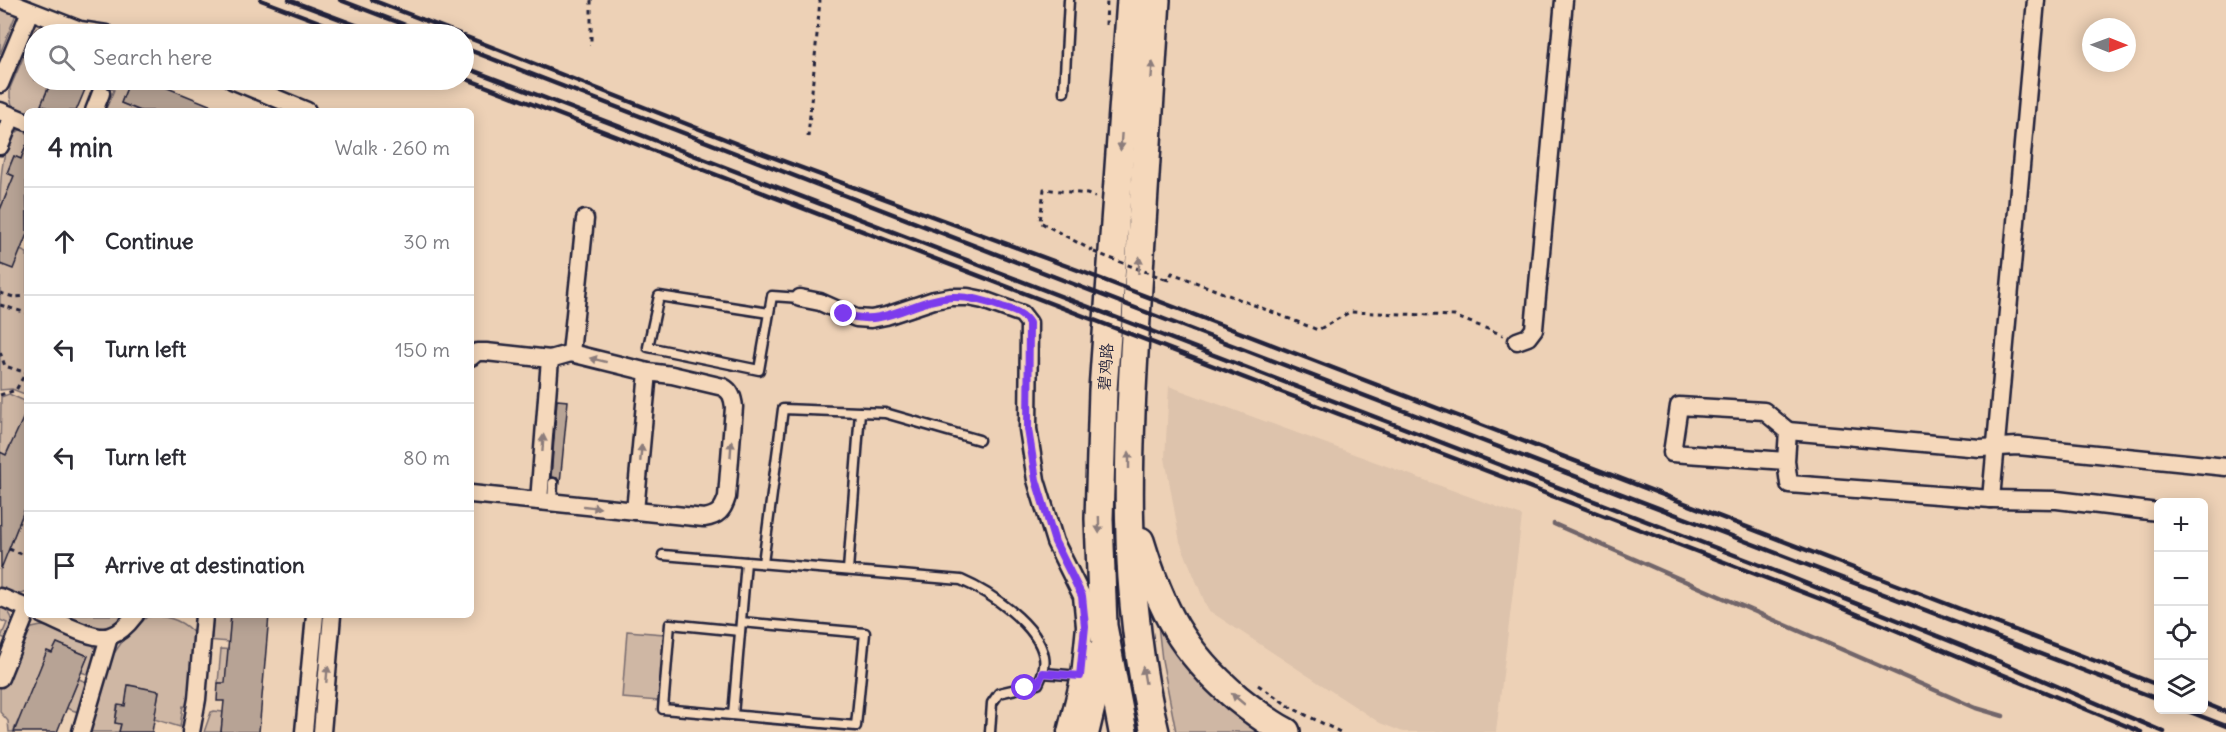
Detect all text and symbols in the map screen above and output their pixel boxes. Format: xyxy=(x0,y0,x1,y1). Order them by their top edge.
north arrow xyxy=(2082,18,2136,72)
search box xyxy=(24,24,474,90)
icon: search xyxy=(45,41,78,74)
text: Search here xyxy=(93,43,212,71)
one-way arrow xyxy=(1147,61,1156,80)
text: 4 min xyxy=(48,131,113,164)
one-way arrow xyxy=(1116,133,1126,152)
text: Walk · 260 m xyxy=(334,135,450,160)
icon: ahead xyxy=(48,225,81,258)
text: Continue xyxy=(105,227,194,255)
text: 30 m xyxy=(403,229,450,254)
one-way arrow xyxy=(1135,255,1144,274)
route end xyxy=(830,300,856,326)
icon: left xyxy=(48,333,81,366)
text: Turn left xyxy=(105,335,186,363)
text: 150 m xyxy=(395,337,450,362)
street label: 碧鸡路 xyxy=(1093,342,1117,392)
one-way arrow xyxy=(589,355,608,365)
one-way arrow xyxy=(539,433,548,452)
one-way arrow xyxy=(726,440,735,459)
icon: left xyxy=(48,441,81,474)
text: Turn left xyxy=(105,443,186,471)
one-way arrow xyxy=(636,443,646,462)
text: 80 m xyxy=(403,445,450,470)
one-way arrow xyxy=(1124,450,1134,469)
map controls xyxy=(2154,498,2208,714)
button: + xyxy=(2154,498,2208,552)
one-way arrow xyxy=(582,502,601,512)
one-way arrow xyxy=(1094,516,1104,535)
icon: arrive xyxy=(48,549,81,582)
text: Arrive at destination xyxy=(105,551,305,579)
button: − xyxy=(2154,552,2208,606)
button: locate xyxy=(2154,606,2208,660)
button: layers xyxy=(2154,660,2208,714)
one-way arrow xyxy=(322,664,332,683)
one-way arrow xyxy=(1139,665,1148,684)
route start xyxy=(1011,674,1037,700)
one-way arrow xyxy=(1230,692,1246,705)

